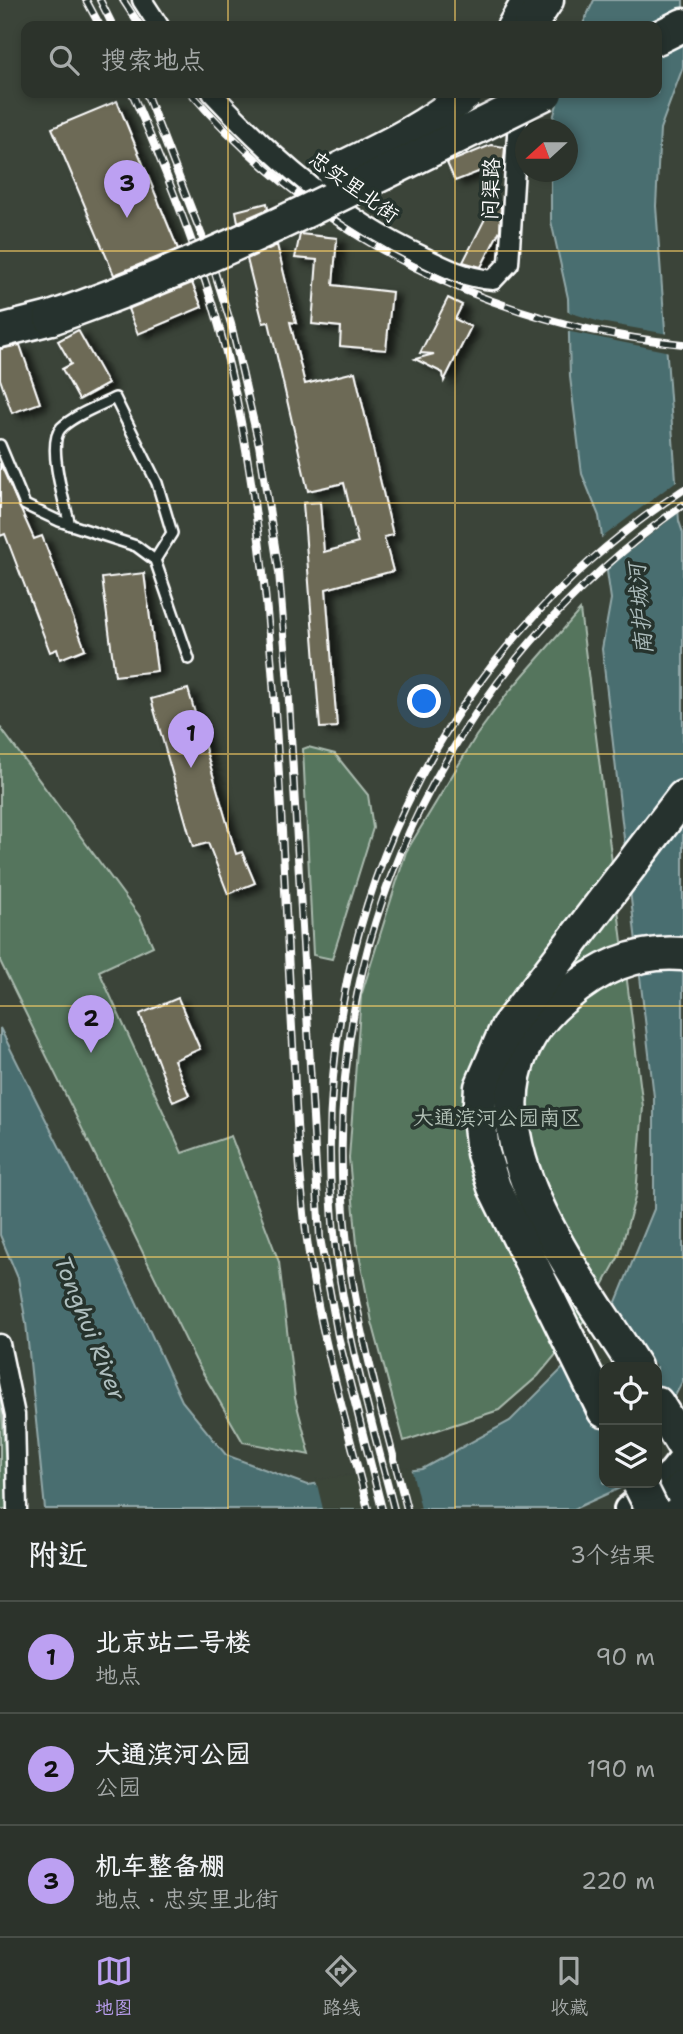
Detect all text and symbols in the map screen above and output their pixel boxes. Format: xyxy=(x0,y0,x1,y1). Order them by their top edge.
search box xyxy=(21,21,662,98)
icon: search xyxy=(45,41,83,79)
text: 搜索地点 xyxy=(101,42,205,77)
north arrow xyxy=(515,119,578,182)
street label: 忠实里北街 xyxy=(303,145,405,229)
street label: 问渠路 xyxy=(476,157,506,221)
pin: 3 xyxy=(104,160,150,218)
water label: 南护城河 xyxy=(621,558,659,656)
your location xyxy=(407,684,441,718)
pin: 1 xyxy=(168,710,214,768)
pin: 2 xyxy=(68,995,114,1053)
park label: 大通滨河公园南区 xyxy=(413,1104,581,1132)
water label: Tonghui River xyxy=(47,1251,133,1406)
map controls xyxy=(599,1362,662,1488)
button: locate xyxy=(599,1362,662,1425)
button: layers xyxy=(599,1425,662,1488)
text: 附近 xyxy=(28,1534,88,1575)
text: 3个结果 xyxy=(570,1540,655,1570)
text: 北京站二号楼 xyxy=(95,1624,251,1659)
text: 1 xyxy=(46,1642,56,1672)
text: 90 m xyxy=(595,1642,655,1672)
text: 地点 xyxy=(95,1660,141,1690)
text: 大通滨河公园 xyxy=(95,1736,251,1771)
text: 2 xyxy=(43,1754,59,1784)
text: 190 m xyxy=(587,1754,655,1784)
text: 公园 xyxy=(95,1772,141,1802)
text: 机车整备棚 xyxy=(95,1848,225,1883)
text: 3 xyxy=(43,1866,59,1896)
text: 220 m xyxy=(581,1866,655,1896)
text: 地点 · 忠实里北街 xyxy=(95,1884,278,1914)
tab: 地图 xyxy=(95,1952,133,2020)
tab: 路线 xyxy=(322,1952,360,2020)
tab: 收藏 xyxy=(550,1952,588,2020)

